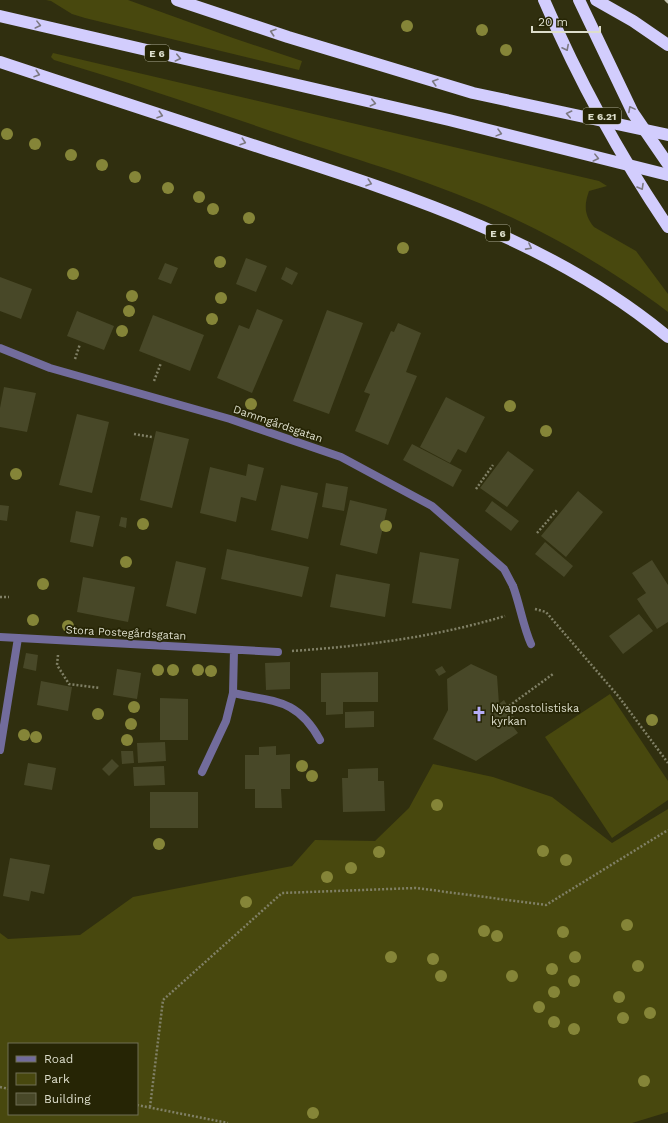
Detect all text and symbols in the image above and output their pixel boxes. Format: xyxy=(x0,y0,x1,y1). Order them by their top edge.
scale bar xyxy=(532,8,600,34)
text: 20 m xyxy=(538,15,568,29)
one-way arrow xyxy=(35,20,41,28)
one-way arrow xyxy=(270,28,277,37)
one-way arrow xyxy=(561,44,568,52)
road number: E 6 xyxy=(145,45,169,61)
one-way arrow xyxy=(175,54,181,62)
one-way arrow xyxy=(33,70,40,78)
one-way arrow xyxy=(432,78,439,87)
one-way arrow xyxy=(369,98,376,106)
one-way arrow xyxy=(628,105,636,113)
road number: E 6.21 xyxy=(583,108,621,124)
one-way arrow xyxy=(157,110,164,119)
one-way arrow xyxy=(566,110,572,118)
one-way arrow xyxy=(495,128,502,137)
one-way arrow xyxy=(240,137,247,146)
one-way arrow xyxy=(593,153,599,161)
one-way arrow xyxy=(366,178,373,187)
one-way arrow xyxy=(637,183,644,190)
road number: E 6 xyxy=(486,225,510,241)
one-way arrow xyxy=(524,243,532,250)
street label: Dammgårdsgatan xyxy=(232,403,324,445)
street label: Stora Postegårdsgatan xyxy=(65,623,187,643)
place label: Nyapostolistiska kyrkan xyxy=(491,702,579,728)
church icon: Nyapostolistiska kyrkan xyxy=(470,705,488,723)
legend xyxy=(8,1043,138,1115)
text: Road xyxy=(44,1052,73,1066)
text: Park xyxy=(44,1072,70,1086)
text: Building xyxy=(44,1092,91,1106)

